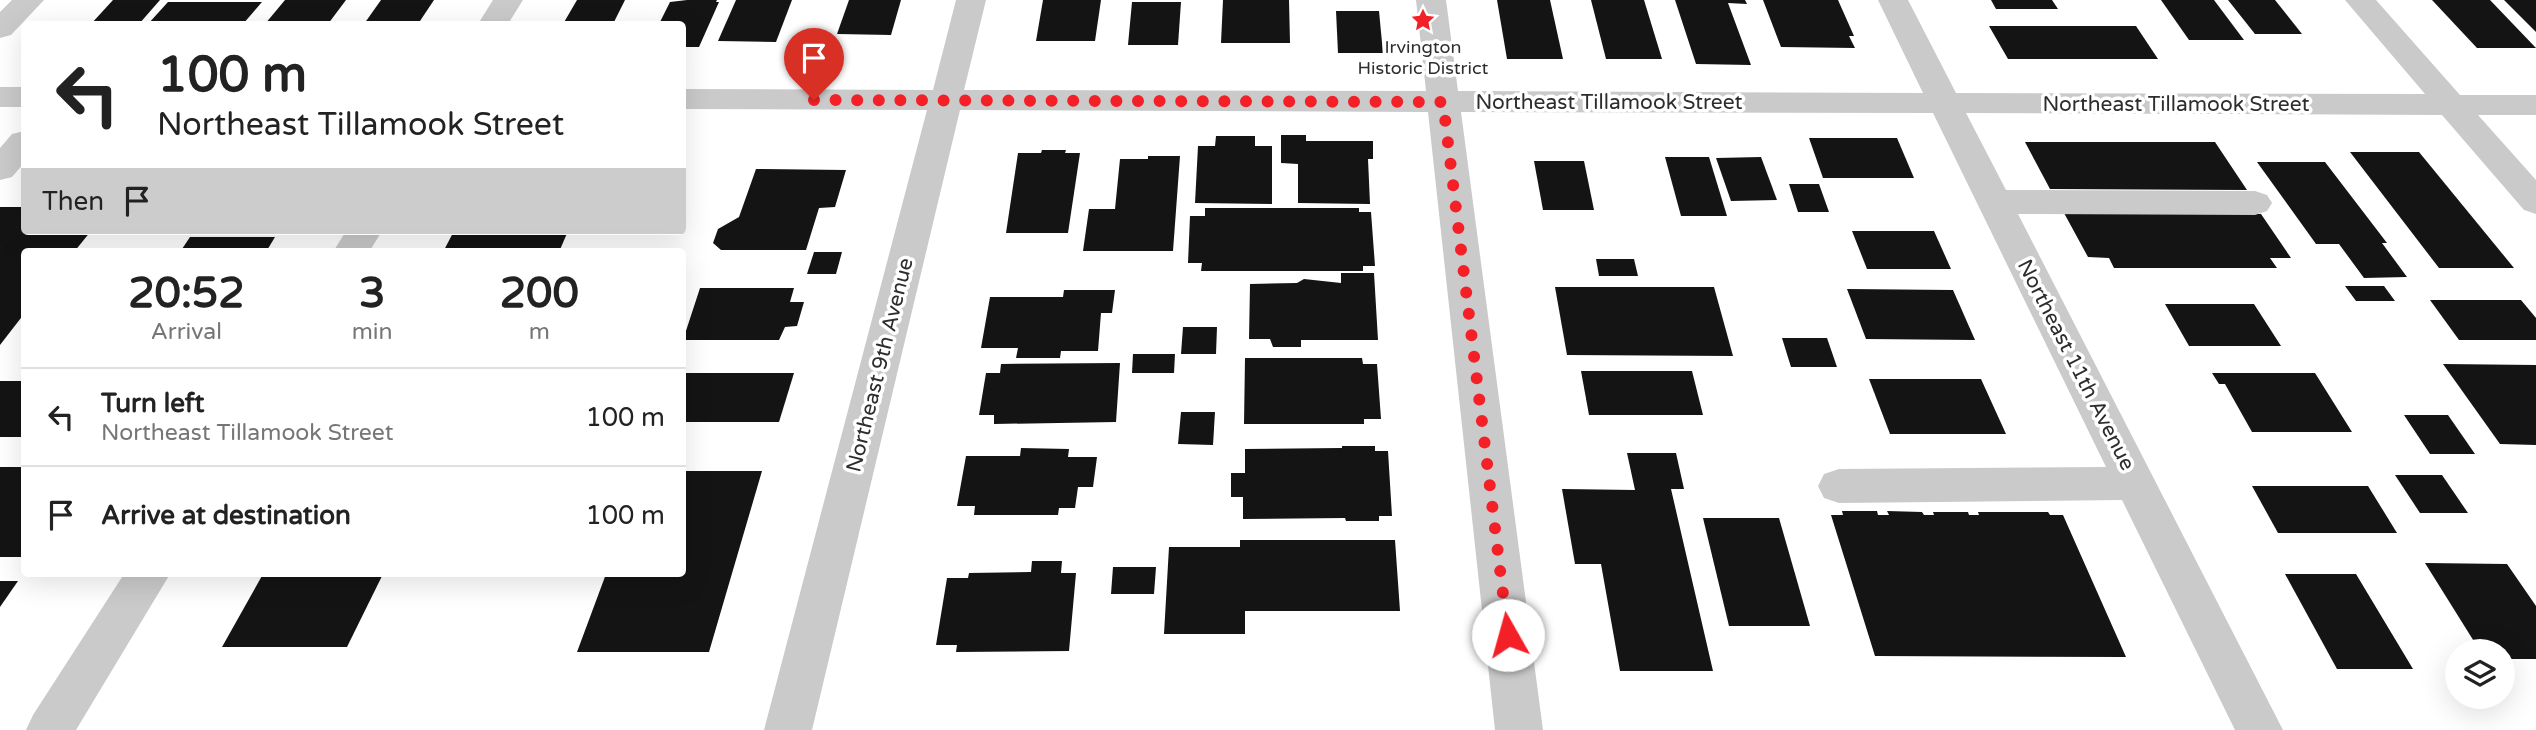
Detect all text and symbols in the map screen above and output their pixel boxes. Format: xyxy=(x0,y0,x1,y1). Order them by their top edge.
place icon: Irvington Historic District xyxy=(1409,6,1437,34)
pin xyxy=(784,28,844,100)
place label: Irvington Historic District xyxy=(1358,36,1489,79)
icon: arrive xyxy=(795,39,833,77)
text: 100 m xyxy=(157,46,307,105)
icon: left xyxy=(42,49,133,140)
street label: Northeast Tillamook Street xyxy=(1475,90,1743,115)
street label: Northeast Tillamook Street xyxy=(2042,92,2310,117)
text: Northeast Tillamook Street xyxy=(157,106,564,144)
icon: arrive xyxy=(118,182,156,220)
text: Then xyxy=(42,186,104,217)
street label: Northeast 9th Avenue xyxy=(841,255,919,475)
street label: Northeast 11th Avenue xyxy=(2012,255,2140,475)
text: 20:52 xyxy=(128,268,245,319)
text: 3 xyxy=(359,268,385,319)
text: 200 xyxy=(500,268,579,319)
text: Arrival xyxy=(151,318,222,346)
text: min xyxy=(352,318,393,346)
text: m xyxy=(529,318,550,346)
text: Turn left xyxy=(101,388,204,419)
icon: left xyxy=(42,398,80,436)
text: 100 m xyxy=(585,402,665,433)
text: Northeast Tillamook Street xyxy=(101,419,394,447)
icon: arrive xyxy=(42,496,80,534)
text: Arrive at destination xyxy=(101,500,351,531)
text: 100 m xyxy=(585,500,665,531)
position arrow xyxy=(1471,598,1545,672)
map controls xyxy=(2445,639,2515,709)
button: layers xyxy=(2445,639,2515,709)

